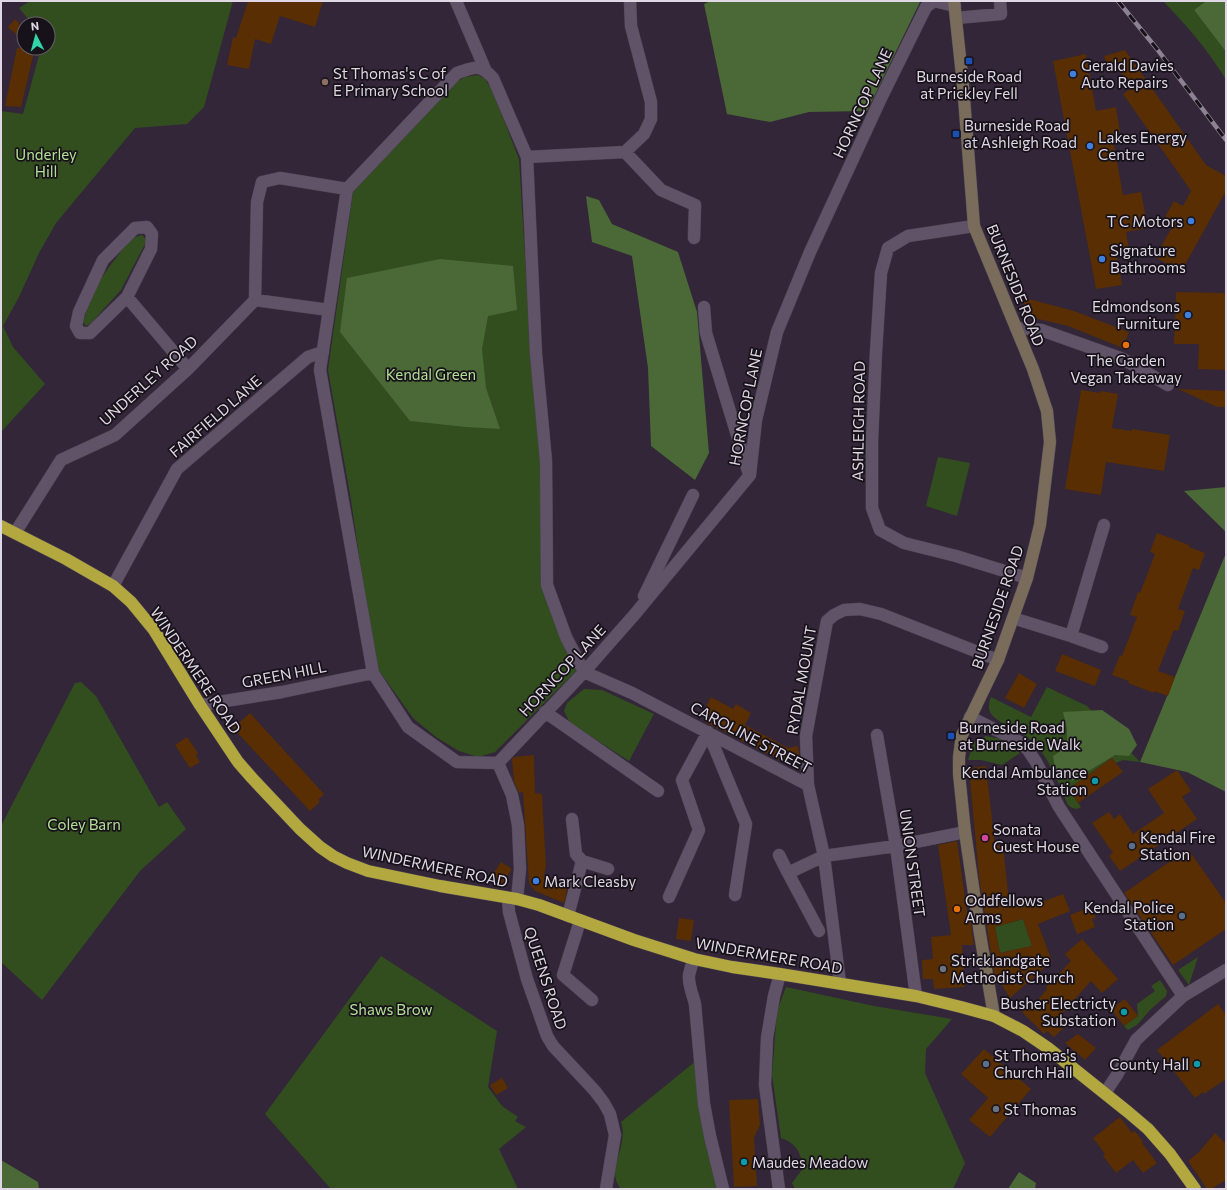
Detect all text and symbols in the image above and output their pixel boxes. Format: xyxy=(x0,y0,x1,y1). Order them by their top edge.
north arrow xyxy=(16,16,56,56)
text: N xyxy=(30,19,40,32)
street label: HORNCOP LANE xyxy=(829,45,895,161)
marker: Burneside Road at Prickley Fell xyxy=(964,56,974,66)
place label: Gerald Davies Auto Repairs xyxy=(1081,56,1174,91)
place label: St Thomas's C of E Primary School xyxy=(333,64,448,99)
place label: Burneside Road at Prickley Fell xyxy=(916,67,1022,102)
marker: Gerald Davies Auto Repairs xyxy=(1068,69,1078,79)
marker: St Thomas's C of E Primary School xyxy=(320,77,330,87)
place label: Burneside Road at Ashleigh Road xyxy=(964,116,1077,151)
place label: Lakes Energy Centre xyxy=(1098,128,1187,163)
marker: Burneside Road at Ashleigh Road xyxy=(951,129,961,139)
marker: Lakes Energy Centre xyxy=(1085,141,1095,151)
park label: Underley Hill xyxy=(15,145,77,180)
place label: T C Motors xyxy=(1107,212,1183,230)
marker: T C Motors xyxy=(1186,216,1196,226)
street label: BURNESIDE ROAD xyxy=(983,221,1049,349)
place label: Signature Bathrooms xyxy=(1110,241,1186,276)
marker: Signature Bathrooms xyxy=(1097,254,1107,264)
place label: Edmondsons Furniture xyxy=(1092,297,1180,332)
marker: Edmondsons Furniture xyxy=(1183,310,1193,320)
street label: UNDERLEY ROAD xyxy=(95,331,201,429)
marker: The Garden Vegan Takeaway xyxy=(1121,340,1131,350)
street label: HORNCOP LANE xyxy=(725,347,765,467)
place label: The Garden Vegan Takeaway xyxy=(1070,351,1182,386)
street label: ASHLEIGH ROAD xyxy=(848,361,868,481)
park label: Kendal Green xyxy=(386,365,476,383)
street label: FAIRFIELD LANE xyxy=(165,371,265,461)
street label: BURNESIDE ROAD xyxy=(967,543,1027,671)
street label: WINDERMERE ROAD xyxy=(147,603,245,737)
street label: HORNCOP LANE xyxy=(515,620,609,720)
street label: RYDAL MOUNT xyxy=(783,624,819,736)
street label: GREEN HILL xyxy=(240,657,328,691)
street label: CAROLINE STREET xyxy=(688,698,815,777)
place label: Burneside Road at Burneside Walk xyxy=(959,718,1081,753)
marker: Burneside Road at Burneside Walk xyxy=(946,731,956,741)
place label: Kendal Ambulance Station xyxy=(962,763,1087,798)
marker: Kendal Ambulance Station xyxy=(1090,776,1100,786)
street label: UNION STREET xyxy=(897,808,930,918)
park label: Coley Barn xyxy=(47,815,121,833)
place label: Sonata Guest House xyxy=(993,820,1079,855)
place label: Kendal Fire Station xyxy=(1140,828,1215,863)
marker: Sonata Guest House xyxy=(980,833,990,843)
marker: Kendal Fire Station xyxy=(1127,841,1137,851)
street label: WINDERMERE ROAD xyxy=(360,842,510,890)
place label: Mark Cleasby xyxy=(544,872,636,890)
marker: Mark Cleasby xyxy=(531,876,541,886)
place label: Oddfellows Arms xyxy=(965,891,1043,926)
place label: Kendal Police Station xyxy=(1084,898,1174,933)
marker: Oddfellows Arms xyxy=(952,904,962,914)
marker: Kendal Police Station xyxy=(1177,911,1187,921)
street label: QUEENS ROAD xyxy=(521,924,571,1032)
street label: WINDERMERE ROAD xyxy=(694,933,844,977)
place label: Stricklandgate Methodist Church xyxy=(951,951,1074,986)
marker: Stricklandgate Methodist Church xyxy=(938,964,948,974)
place label: Busher Electricty Substation xyxy=(1000,994,1116,1029)
park label: Shaws Brow xyxy=(350,1000,432,1018)
marker: Busher Electricty Substation xyxy=(1119,1007,1129,1017)
place label: St Thomas's Church Hall xyxy=(994,1046,1077,1081)
place label: County Hall xyxy=(1109,1055,1189,1073)
marker: St Thomas's Church Hall xyxy=(981,1059,991,1069)
marker: County Hall xyxy=(1192,1059,1202,1069)
place label: St Thomas xyxy=(1004,1100,1077,1118)
marker: St Thomas xyxy=(991,1104,1001,1114)
place label: Maudes Meadow xyxy=(752,1153,868,1171)
marker: Maudes Meadow xyxy=(739,1157,749,1167)

